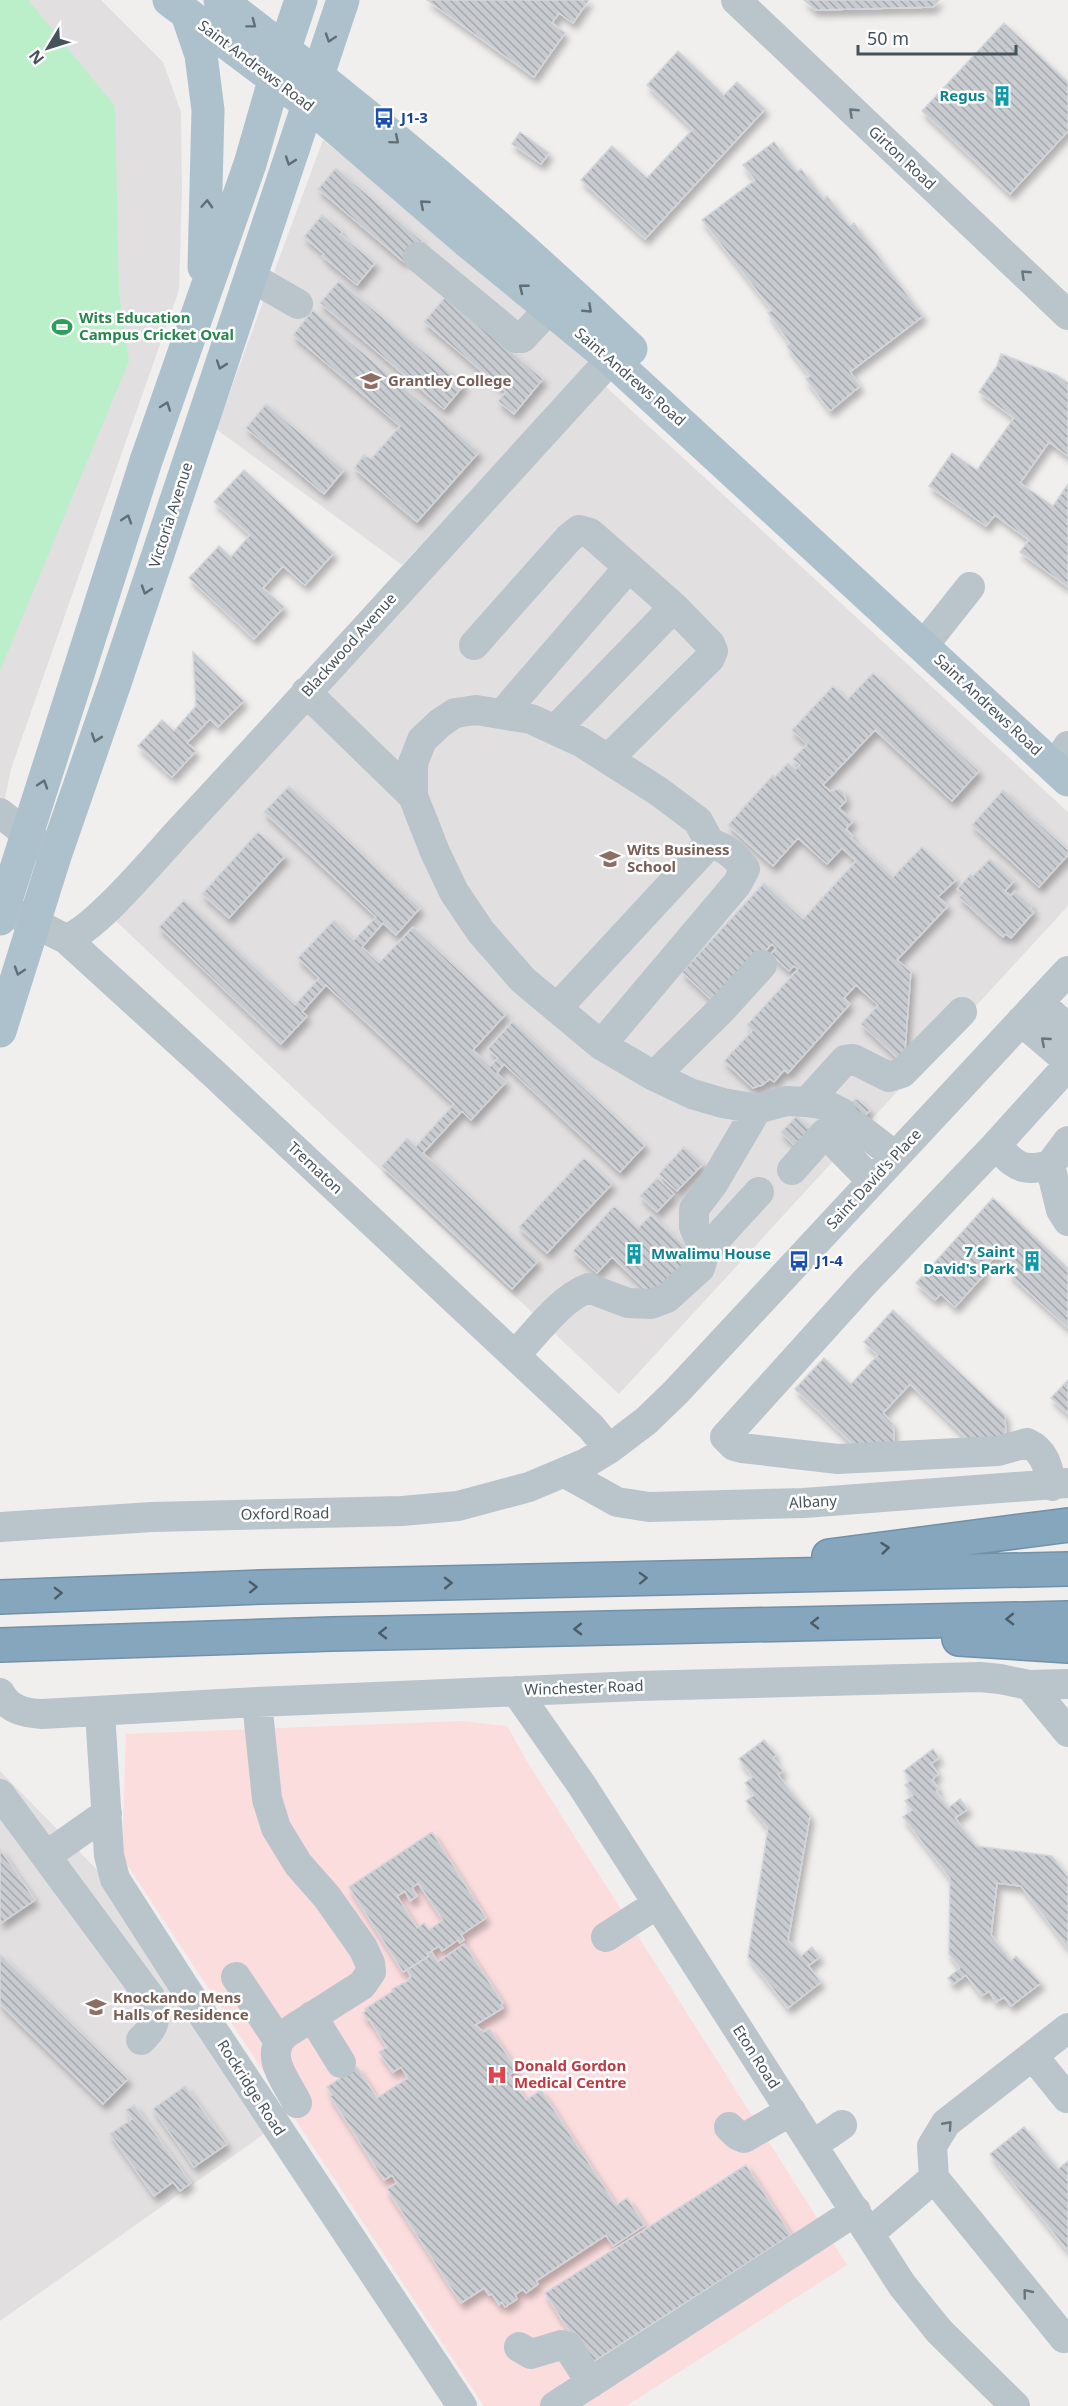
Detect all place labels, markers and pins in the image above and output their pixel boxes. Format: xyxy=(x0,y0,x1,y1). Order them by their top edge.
building icon: Regus xyxy=(990,84,1014,108)
place label: Regus xyxy=(939,85,985,105)
bus stop icon: J1-3 xyxy=(372,106,396,130)
place label: J1-3 xyxy=(399,107,428,127)
place label: Wits Education Campus Cricket Oval xyxy=(79,307,234,344)
sports icon: Wits Education Campus Cricket Oval xyxy=(50,315,74,339)
school or university icon: Grantley College xyxy=(359,369,383,393)
place label: Grantley College xyxy=(388,370,511,390)
place label: Wits Business School xyxy=(627,839,729,876)
school or university icon: Wits Business School xyxy=(598,847,622,871)
place label: 7 Saint David's Park xyxy=(923,1241,1016,1278)
building icon: Mwalimu House xyxy=(622,1242,646,1266)
place label: Mwalimu House xyxy=(651,1243,771,1263)
bus stop icon: J1-4 xyxy=(787,1249,811,1273)
building icon: 7 Saint David's Park xyxy=(1020,1249,1044,1273)
place label: J1-4 xyxy=(814,1250,843,1270)
place label: Knockando Mens Halls of Residence xyxy=(113,1987,249,2024)
school or university icon: Knockando Mens Halls of Residence xyxy=(84,1995,108,2019)
place label: Donald Gordon Medical Centre xyxy=(514,2055,626,2092)
hospital icon: Donald Gordon Medical Centre xyxy=(485,2063,509,2087)

